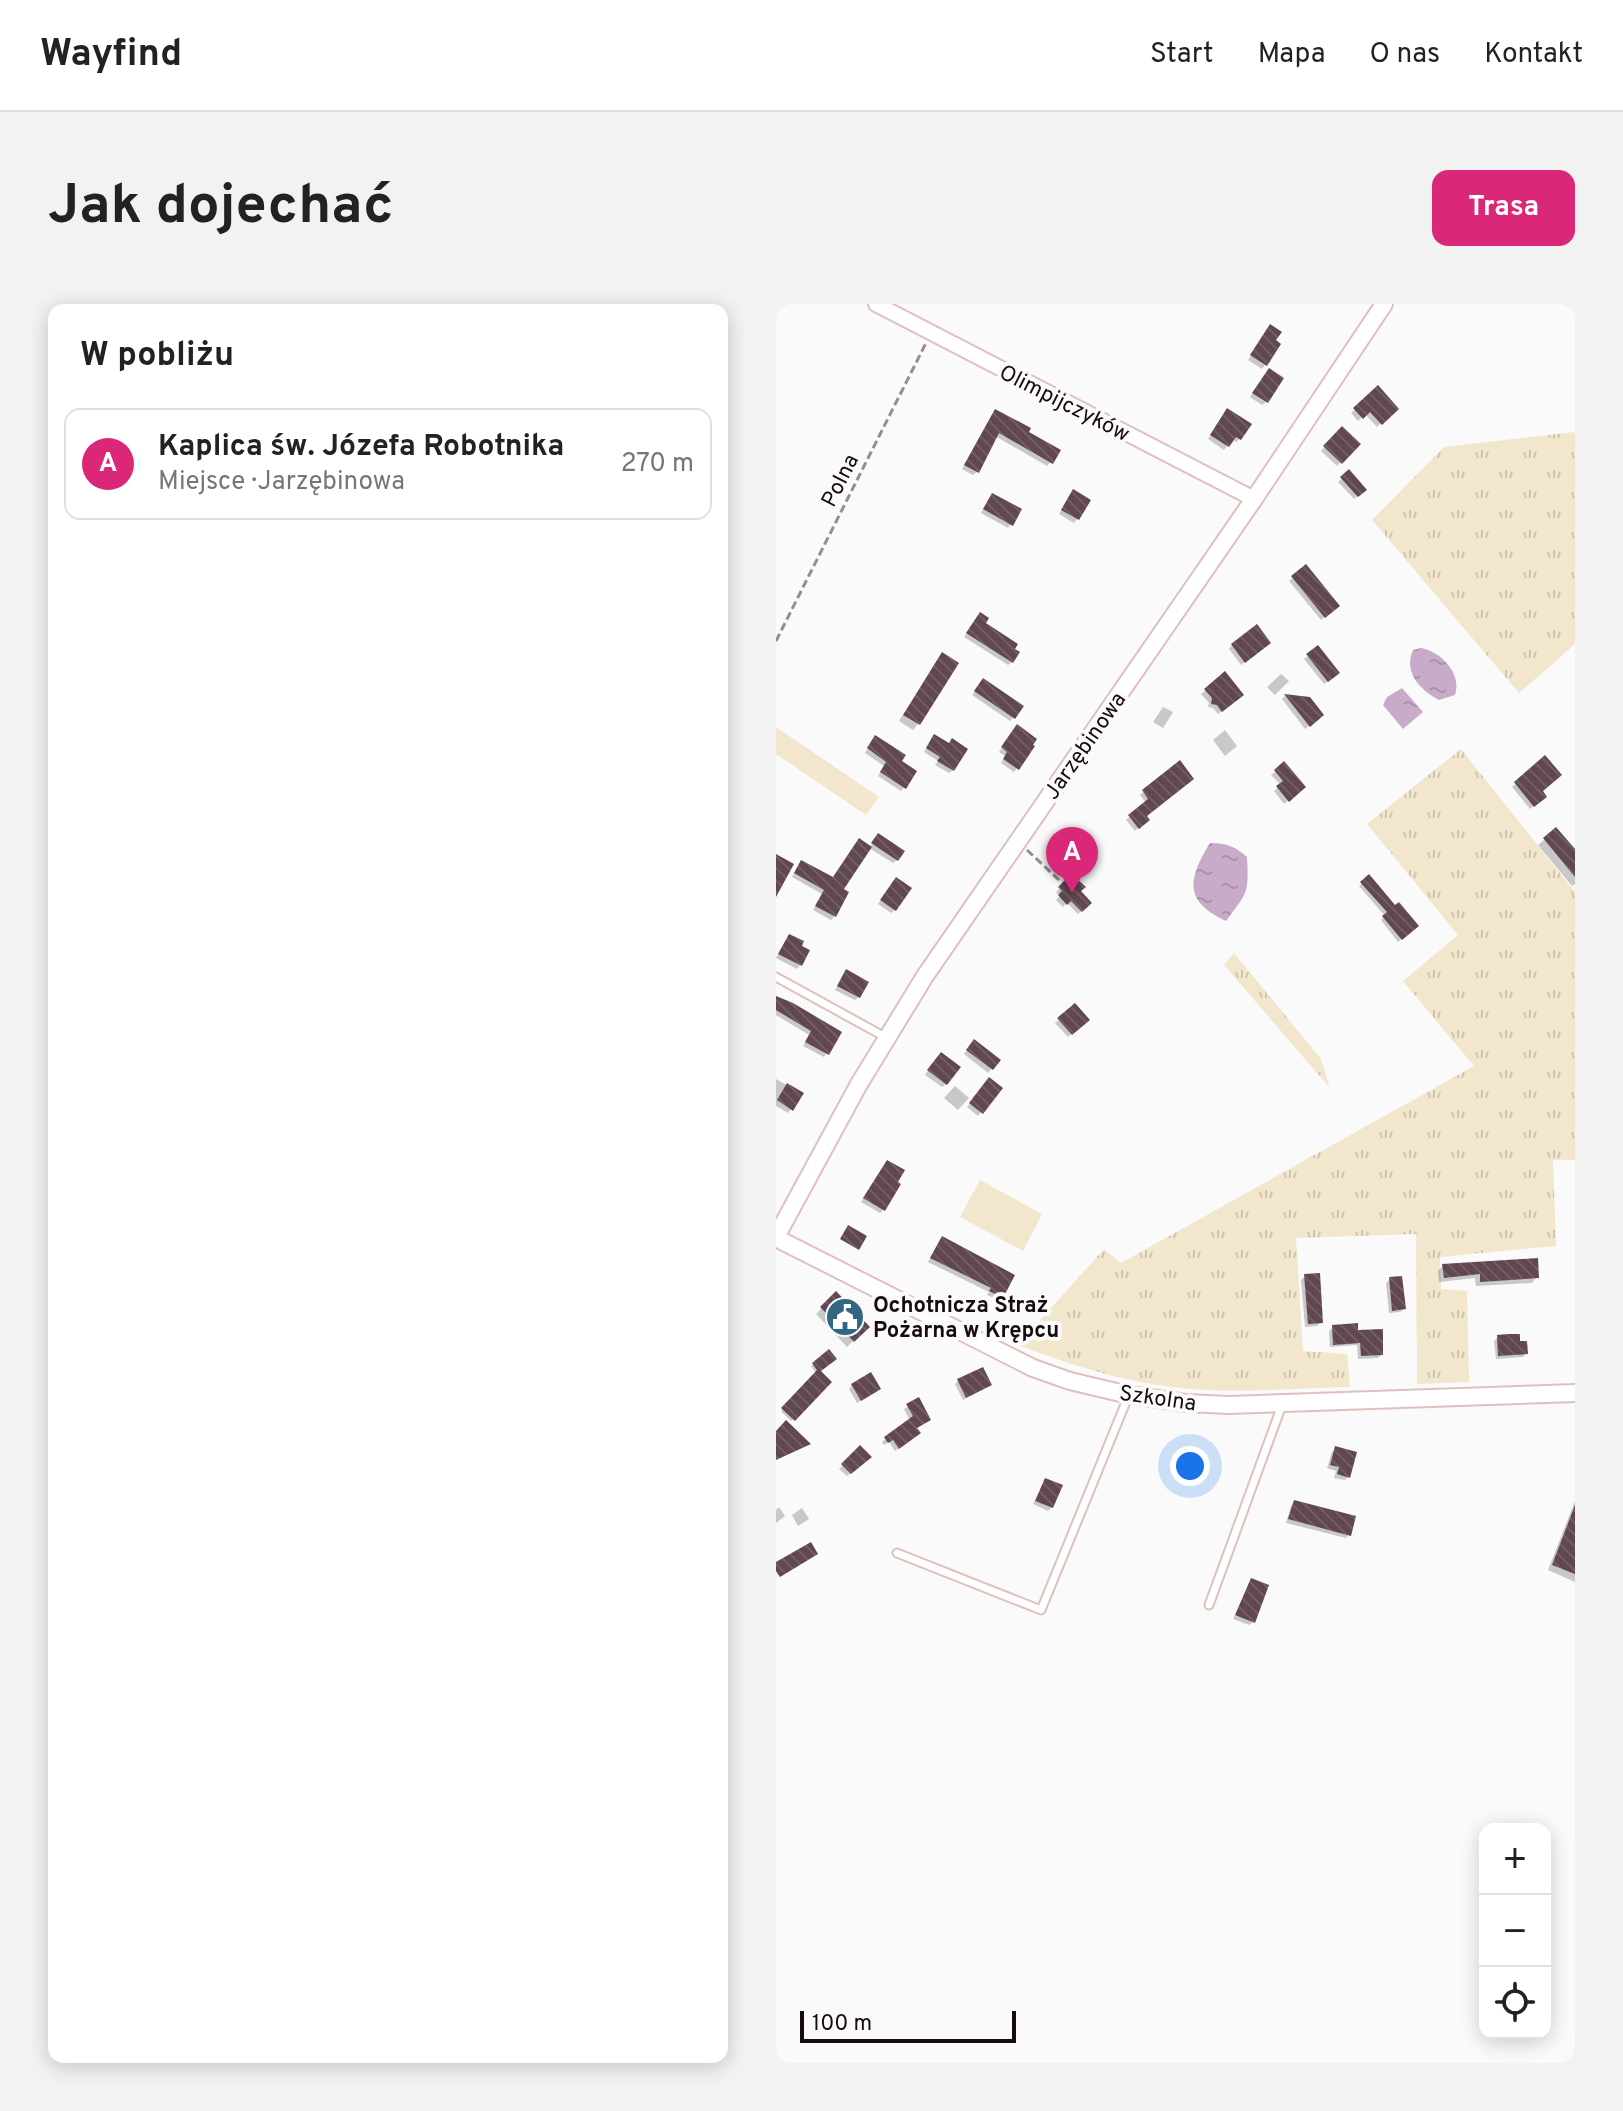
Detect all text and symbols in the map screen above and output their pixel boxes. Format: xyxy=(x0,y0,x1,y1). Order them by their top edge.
text: Wayfind xyxy=(40,31,182,80)
text: Start xyxy=(1150,37,1214,73)
text: Mapa xyxy=(1258,37,1325,73)
text: O nas xyxy=(1369,37,1440,73)
text: Kontakt xyxy=(1484,37,1583,73)
button: Trasa xyxy=(1432,170,1575,246)
text: Jak dojechać xyxy=(48,173,394,243)
text: W pobliżu xyxy=(80,335,234,378)
street label: Olimpijczyków xyxy=(994,360,1134,449)
text: Kaplica św. Józefa Robotnika xyxy=(158,429,564,466)
text: A xyxy=(99,448,117,481)
text: 270 m xyxy=(621,448,694,481)
street label: Polna xyxy=(816,450,866,512)
text: Miejsce · Jarzębinowa xyxy=(158,466,405,499)
street label: Jarzębinowa xyxy=(1039,688,1133,805)
pin: A xyxy=(1046,827,1098,893)
place label: Ochotnicza Straż Pożarna w Krępcu xyxy=(873,1293,1059,1345)
public building icon: Ochotnicza Straż Pożarna w Krępcu xyxy=(824,1296,866,1338)
street label: Szkolna xyxy=(1117,1381,1198,1418)
your location xyxy=(1170,1446,1210,1486)
map controls xyxy=(1479,1823,1551,2039)
button: + xyxy=(1479,1823,1551,1895)
button: − xyxy=(1479,1895,1551,1967)
button: locate xyxy=(1479,1967,1551,2039)
scale bar xyxy=(800,2007,1016,2043)
text: 100 m xyxy=(812,2011,872,2038)

